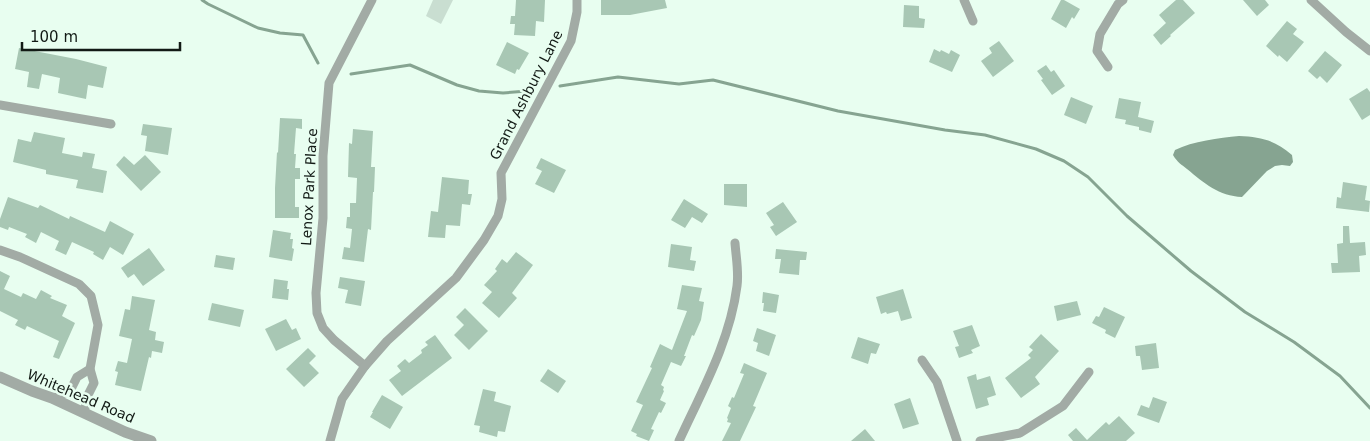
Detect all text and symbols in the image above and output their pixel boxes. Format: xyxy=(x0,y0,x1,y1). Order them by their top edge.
scale bar xyxy=(22,20,180,52)
text: 100 m xyxy=(30,28,78,46)
street label: Grand Ashbury Lane xyxy=(486,28,566,162)
street label: Lenox Park Place xyxy=(298,128,320,246)
street label: Whitehead Road xyxy=(25,366,137,426)

